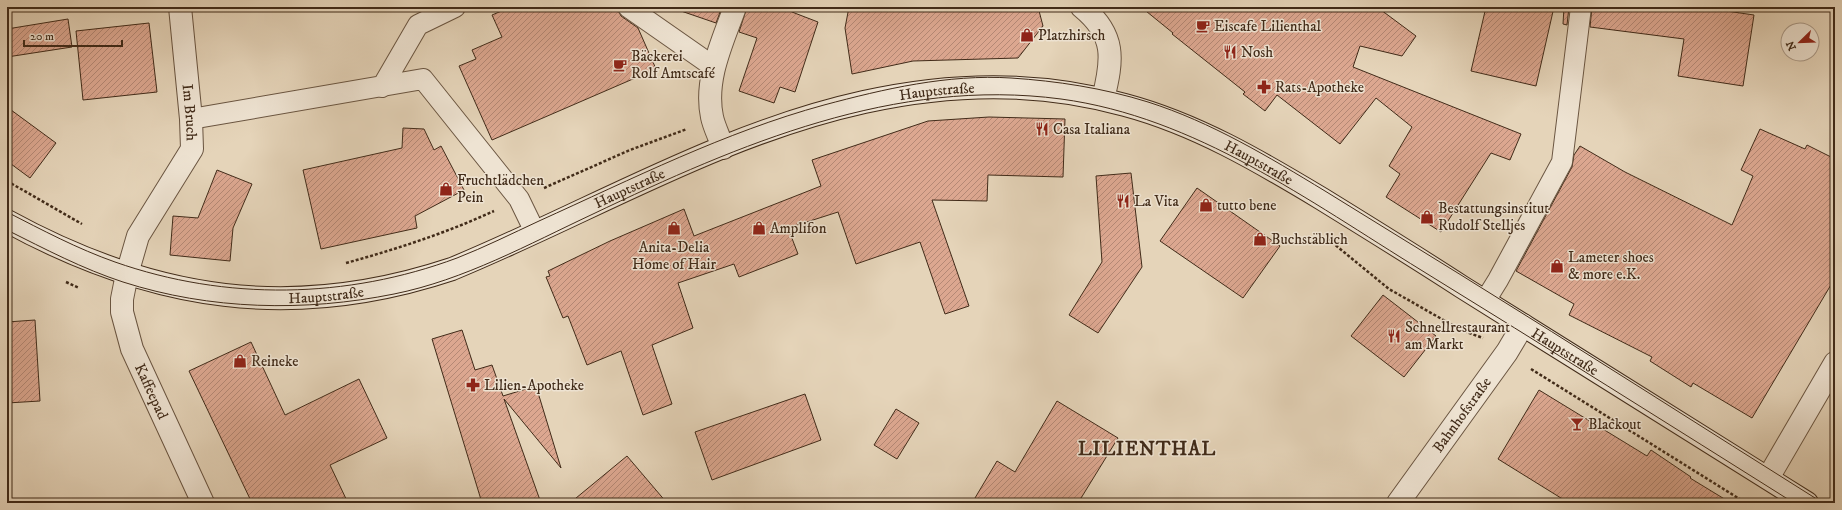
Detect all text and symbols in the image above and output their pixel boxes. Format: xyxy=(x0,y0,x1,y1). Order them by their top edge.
place label: Eiscafe Lilienthal xyxy=(1214,17,1322,36)
cafe icon: Eiscafe Lilienthal xyxy=(1195,18,1211,34)
scale bar xyxy=(24,22,122,48)
north arrow xyxy=(1780,22,1820,62)
place label: Platzhirsch xyxy=(1038,26,1106,45)
shop icon: Platzhirsch xyxy=(1019,27,1035,43)
text: 20 m xyxy=(30,29,54,44)
text: N xyxy=(1784,39,1800,52)
place label: Nosh xyxy=(1241,43,1273,62)
restaurant icon: Nosh xyxy=(1222,44,1238,60)
place label: Bäckerei Rolf Amtscafé xyxy=(631,47,716,83)
cafe icon: Bäckerei Rolf Amtscafé xyxy=(612,57,628,73)
street label: Hauptstraße xyxy=(898,78,975,105)
place label: Rats-Apotheke xyxy=(1275,78,1364,97)
pharmacy icon: Rats-Apotheke xyxy=(1256,79,1272,95)
street label: Im Bruch xyxy=(178,83,201,142)
place label: Casa Italiana xyxy=(1053,120,1131,139)
restaurant icon: Casa Italiana xyxy=(1034,121,1050,137)
street label: Hauptstraße xyxy=(1221,136,1297,189)
street label: Hauptstraße xyxy=(591,164,668,213)
place label: Fruchtlädchen Pein xyxy=(457,171,544,207)
shop icon: Fruchtlädchen Pein xyxy=(438,181,454,197)
place label: La Vita xyxy=(1134,192,1179,211)
restaurant icon: La Vita xyxy=(1115,193,1131,209)
place label: tutto bene xyxy=(1217,196,1276,215)
shop icon: tutto bene xyxy=(1198,197,1214,213)
place label: Bestattungsinstitut Rudolf Stelljes xyxy=(1438,199,1549,235)
shop icon: Bestattungsinstitut Rudolf Stelljes xyxy=(1419,209,1435,225)
place label: Amplifon xyxy=(770,219,827,238)
shop icon: Anita-Delia Home of Hair xyxy=(666,220,682,236)
shop icon: Amplifon xyxy=(751,220,767,236)
place label: Buchstäblich xyxy=(1271,230,1348,249)
shop icon: Buchstäblich xyxy=(1252,231,1268,247)
place label: Anita-Delia Home of Hair xyxy=(632,238,716,274)
place label: Lameter shoes & more e.K. xyxy=(1568,248,1654,284)
shop icon: Lameter shoes & more e.K. xyxy=(1549,258,1565,274)
street label: Hauptstraße xyxy=(288,282,365,308)
place label: Schnellrestaurant am Markt xyxy=(1405,318,1510,354)
street label: Hauptstraße xyxy=(1528,323,1602,380)
restaurant icon: Schnellrestaurant am Markt xyxy=(1386,328,1402,344)
place label: Reineke xyxy=(251,352,299,371)
shop icon: Reineke xyxy=(232,353,248,369)
street label: Kaffeepad xyxy=(131,361,173,423)
street label: Bahnhofstraße xyxy=(1428,373,1495,456)
place label: Lilien-Apotheke xyxy=(484,376,584,395)
pharmacy icon: Lilien-Apotheke xyxy=(465,377,481,393)
place label: Blackout xyxy=(1588,415,1642,434)
bar icon: Blackout xyxy=(1569,416,1585,432)
district label: LILIENTHAL xyxy=(1078,438,1216,461)

